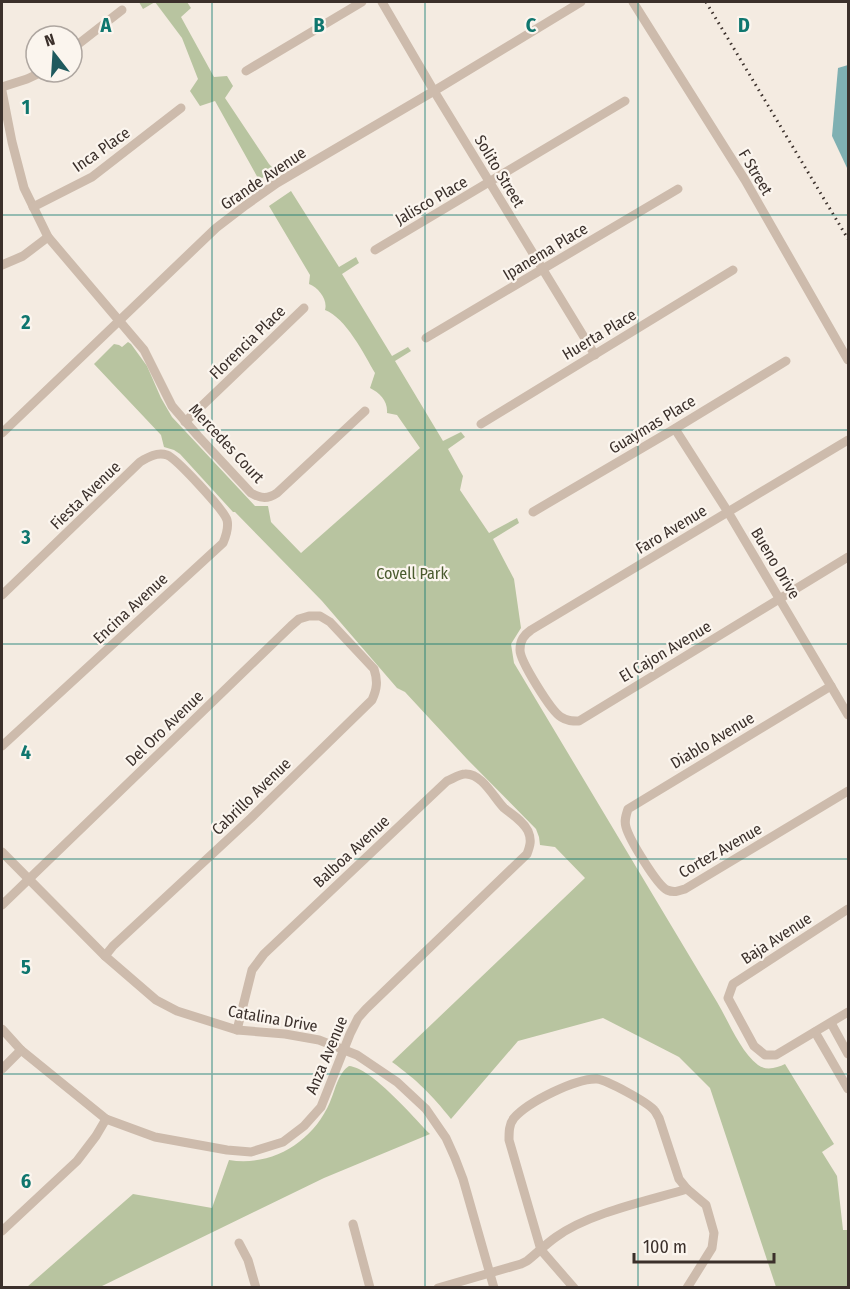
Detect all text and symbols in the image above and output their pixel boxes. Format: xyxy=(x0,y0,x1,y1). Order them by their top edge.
text: A xyxy=(100,13,113,37)
text: B xyxy=(313,13,325,37)
text: C xyxy=(526,13,537,37)
text: D xyxy=(738,13,750,37)
north arrow xyxy=(24,24,84,84)
text: N xyxy=(42,30,57,51)
text: 1 xyxy=(22,95,30,119)
street label: Inca Place xyxy=(69,123,134,176)
street label: Solito Street xyxy=(471,132,529,212)
street label: Grande Avenue xyxy=(217,143,310,214)
street label: F Street xyxy=(735,146,777,199)
street label: Jalisco Place xyxy=(392,172,471,229)
street label: Ipanema Place xyxy=(500,219,591,284)
street label: Florencia Place xyxy=(205,301,289,383)
street label: Huerta Place xyxy=(559,305,640,364)
text: 2 xyxy=(20,310,31,334)
street label: Guaymas Place xyxy=(606,391,699,458)
street label: Mercedes Court xyxy=(185,400,269,487)
street label: Fiesta Avenue xyxy=(46,457,124,533)
street label: Faro Avenue xyxy=(632,501,710,558)
street label: Bueno Drive xyxy=(747,524,804,602)
text: 3 xyxy=(20,525,31,549)
park label: Covell Park xyxy=(376,564,448,583)
street label: Encina Avenue xyxy=(89,569,172,648)
street label: El Cajon Avenue xyxy=(616,617,715,686)
street label: Del Oro Avenue xyxy=(122,687,207,770)
street label: Diablo Avenue xyxy=(667,708,758,773)
text: 4 xyxy=(21,740,31,764)
street label: Cabrillo Avenue xyxy=(208,754,295,839)
street label: Balboa Avenue xyxy=(309,811,393,891)
street label: Cortez Avenue xyxy=(675,819,765,882)
street label: Baja Avenue xyxy=(737,909,815,968)
text: 5 xyxy=(21,955,31,979)
street label: Catalina Drive xyxy=(227,1001,319,1036)
street label: Anza Avenue xyxy=(302,1013,351,1097)
text: 6 xyxy=(21,1169,31,1193)
scale bar xyxy=(634,1226,774,1264)
text: 100 m xyxy=(643,1236,687,1258)

